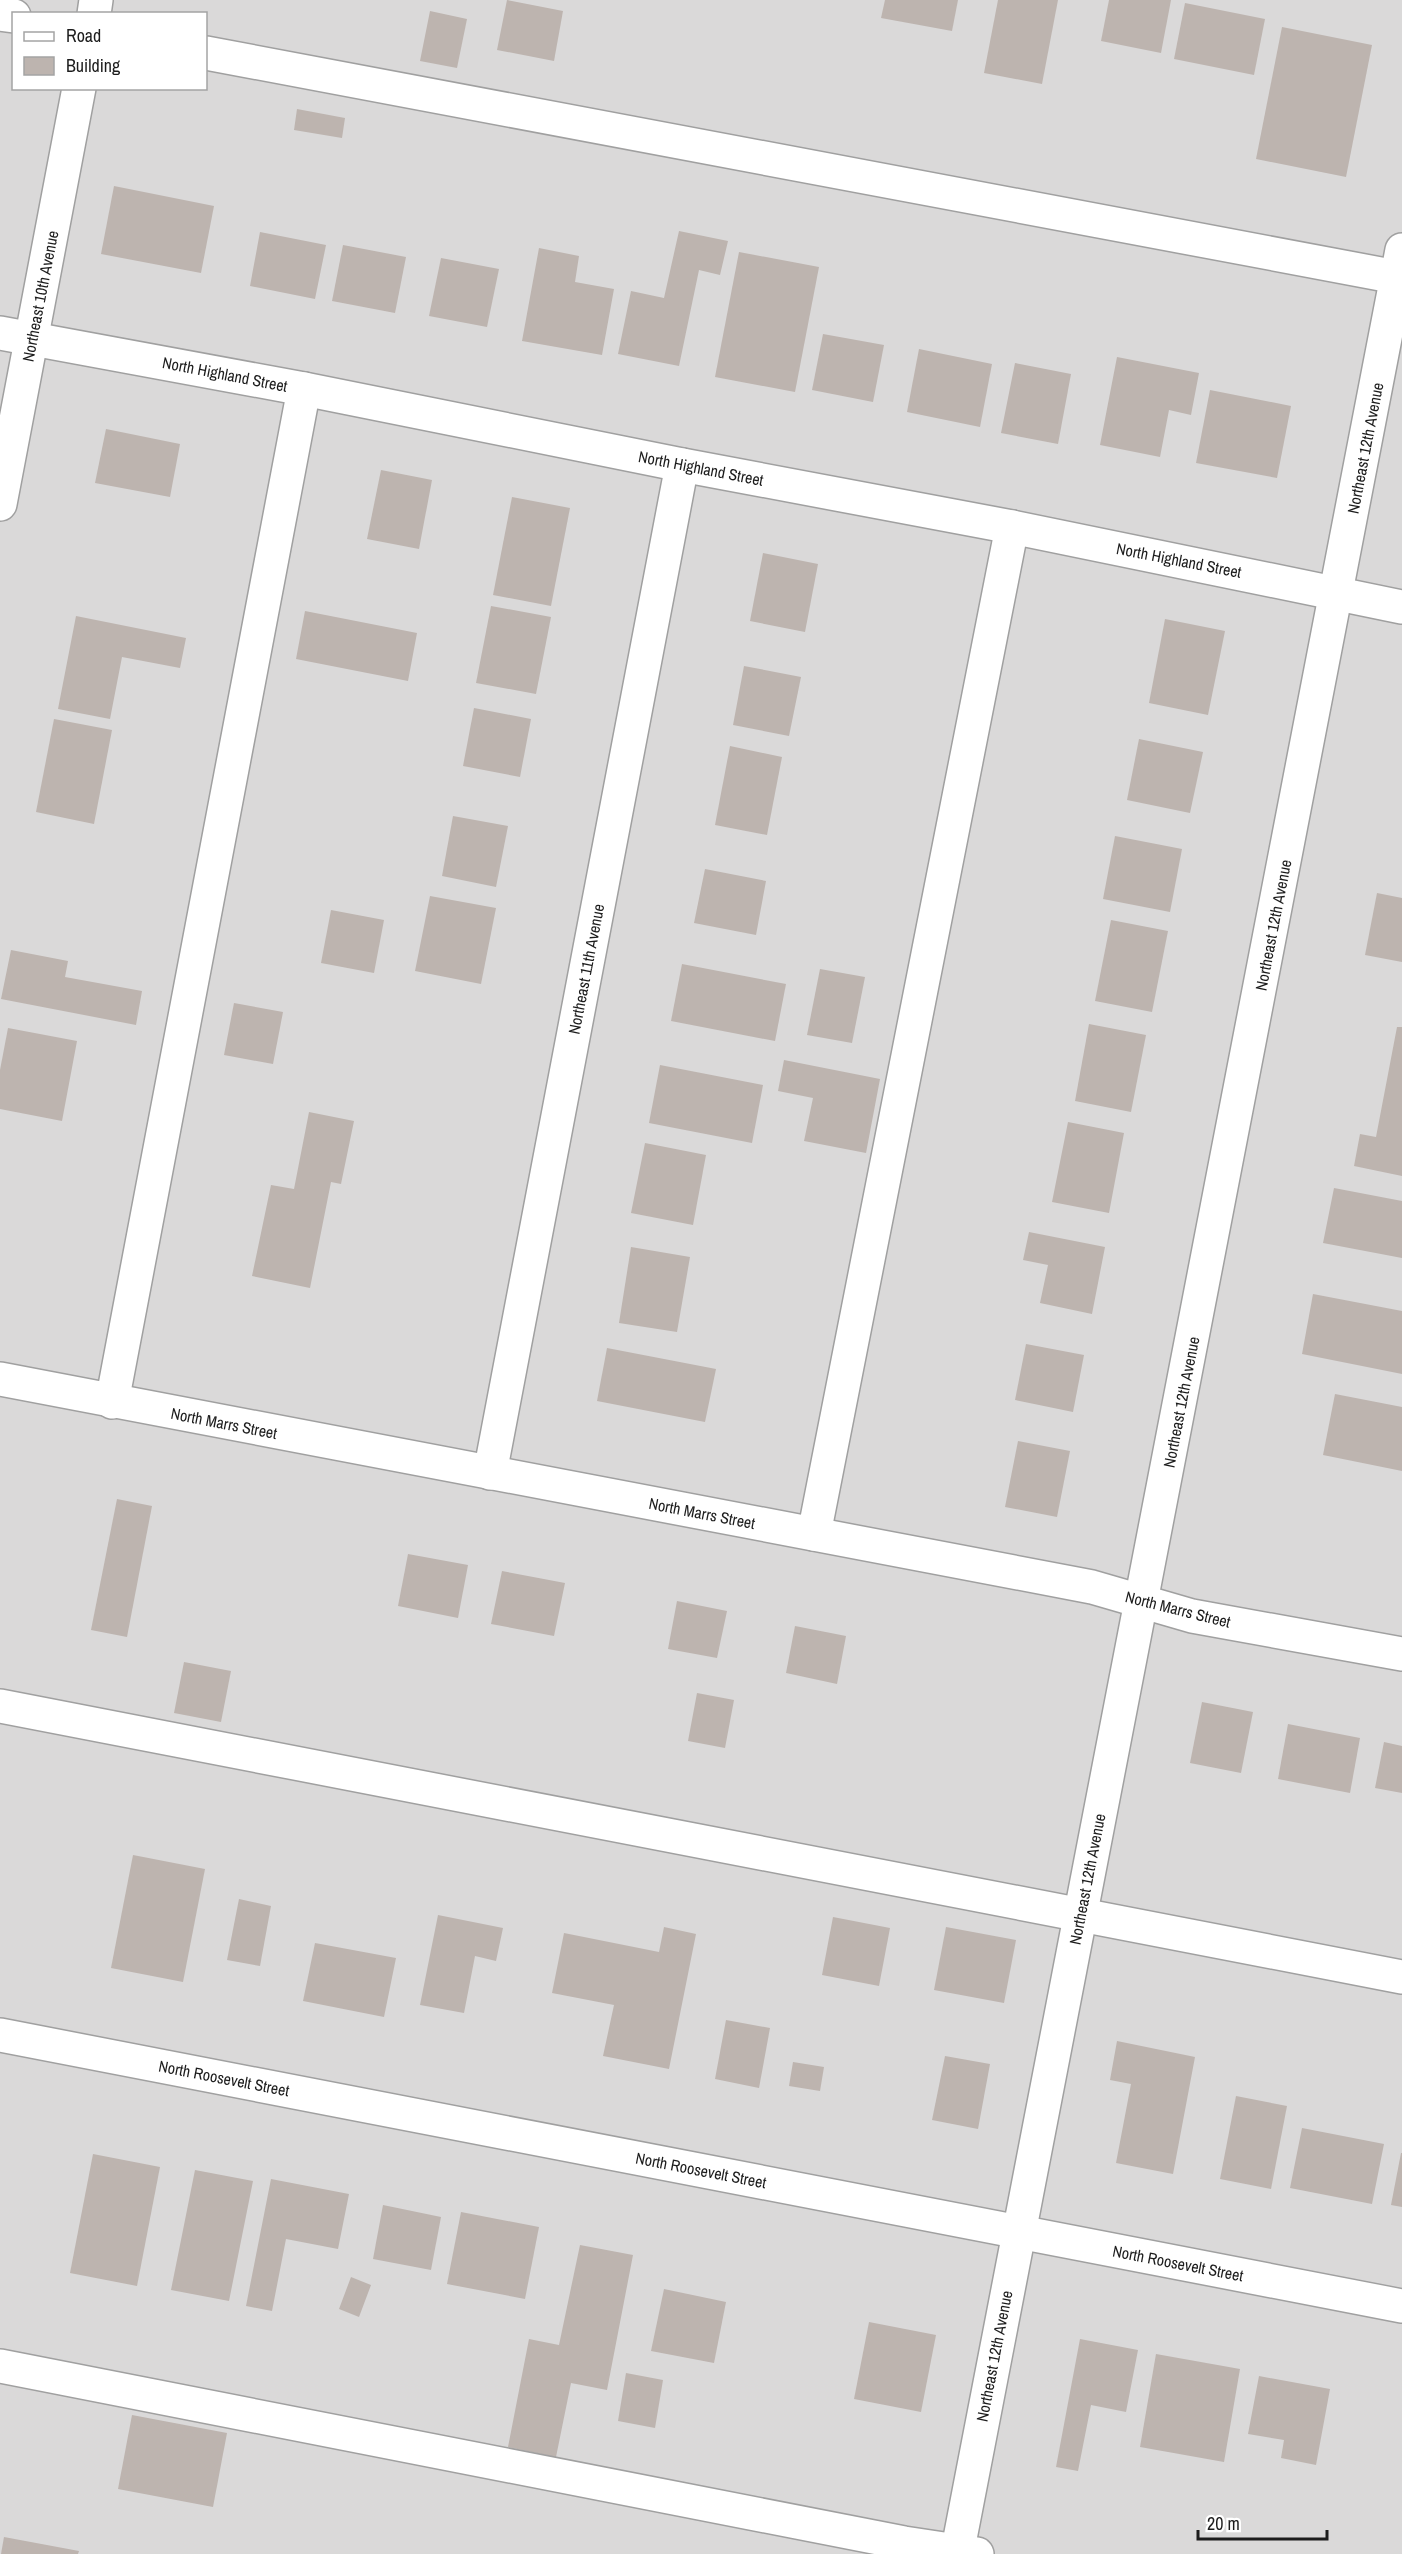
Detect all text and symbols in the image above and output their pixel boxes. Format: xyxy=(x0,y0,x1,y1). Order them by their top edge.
legend xyxy=(12,12,207,90)
text: Road xyxy=(66,23,101,48)
text: Building xyxy=(66,53,121,78)
street label: Northeast 10th Avenue xyxy=(16,228,64,364)
street label: North Highland Street xyxy=(161,351,290,397)
street label: Northeast 12th Avenue xyxy=(1341,380,1389,516)
street label: North Highland Street xyxy=(637,445,766,491)
street label: North Highland Street xyxy=(1115,537,1244,583)
street label: Northeast 12th Avenue xyxy=(1249,857,1297,993)
street label: Northeast 11th Avenue xyxy=(563,902,609,1036)
street label: Northeast 12th Avenue xyxy=(1157,1334,1205,1470)
street label: North Marrs Street xyxy=(169,1402,279,1444)
street label: North Marrs Street xyxy=(647,1492,757,1534)
street label: North Marrs Street xyxy=(1123,1585,1233,1633)
street label: Northeast 12th Avenue xyxy=(1063,1811,1111,1947)
street label: North Roosevelt Street xyxy=(157,2055,292,2102)
street label: North Roosevelt Street xyxy=(634,2147,769,2194)
street label: North Roosevelt Street xyxy=(1111,2240,1246,2287)
street label: Northeast 12th Avenue xyxy=(970,2288,1018,2424)
scale bar xyxy=(1198,2503,1327,2541)
text: 20 m xyxy=(1207,2511,1240,2536)

